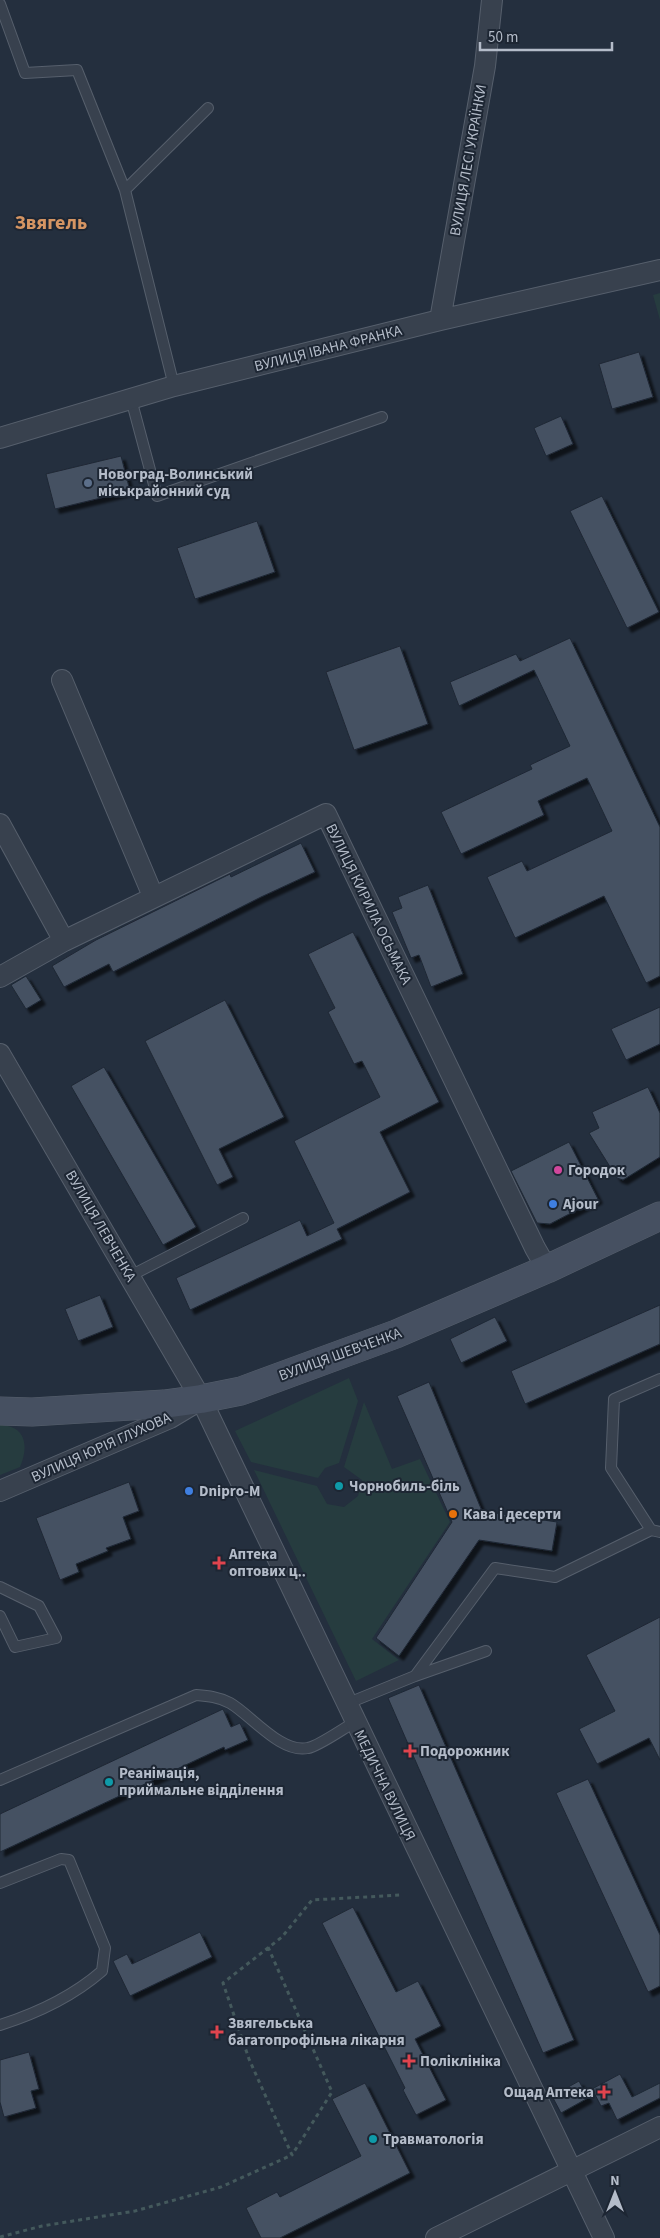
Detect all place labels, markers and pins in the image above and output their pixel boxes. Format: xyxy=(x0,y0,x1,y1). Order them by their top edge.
place label: Новоград-Волинський міськрайонний суд xyxy=(98,464,253,502)
marker: Новоград-Волинський міськрайонний суд xyxy=(82,477,94,489)
place label: Городок xyxy=(568,1160,626,1181)
marker: Городок xyxy=(552,1164,564,1176)
place label: Ajour xyxy=(562,1194,599,1215)
marker: Ajour xyxy=(547,1198,559,1210)
place label: Чорнобиль-біль xyxy=(349,1476,460,1497)
marker: Чорнобиль-біль xyxy=(333,1480,345,1492)
place label: Dnipro-M xyxy=(199,1481,260,1502)
marker: Dnipro-M xyxy=(183,1485,195,1497)
place label: Кава і десерти xyxy=(463,1504,561,1525)
marker: Кава і десерти xyxy=(447,1508,459,1520)
place label: Аптека оптових ц‥ xyxy=(228,1544,306,1582)
marker: Аптека оптових ц‥ xyxy=(213,1557,225,1569)
place label: Подорожник xyxy=(420,1741,510,1762)
marker: Подорожник xyxy=(404,1745,416,1757)
place label: Реанімація, приймальне відділення xyxy=(119,1763,284,1801)
marker: Реанімація, приймальне відділення xyxy=(103,1776,115,1788)
place label: Звягельська багатопрофільна лікарня xyxy=(228,2013,405,2051)
marker: Звягельська багатопрофільна лікарня xyxy=(210,2025,224,2039)
place label: Поліклініка xyxy=(420,2051,501,2072)
marker: Поліклініка xyxy=(402,2054,416,2068)
place label: Ощад Аптека xyxy=(503,2082,594,2103)
marker: Ощад Аптека xyxy=(598,2086,610,2098)
place label: Травматологія xyxy=(383,2129,484,2150)
marker: Травматологія xyxy=(367,2133,379,2145)

